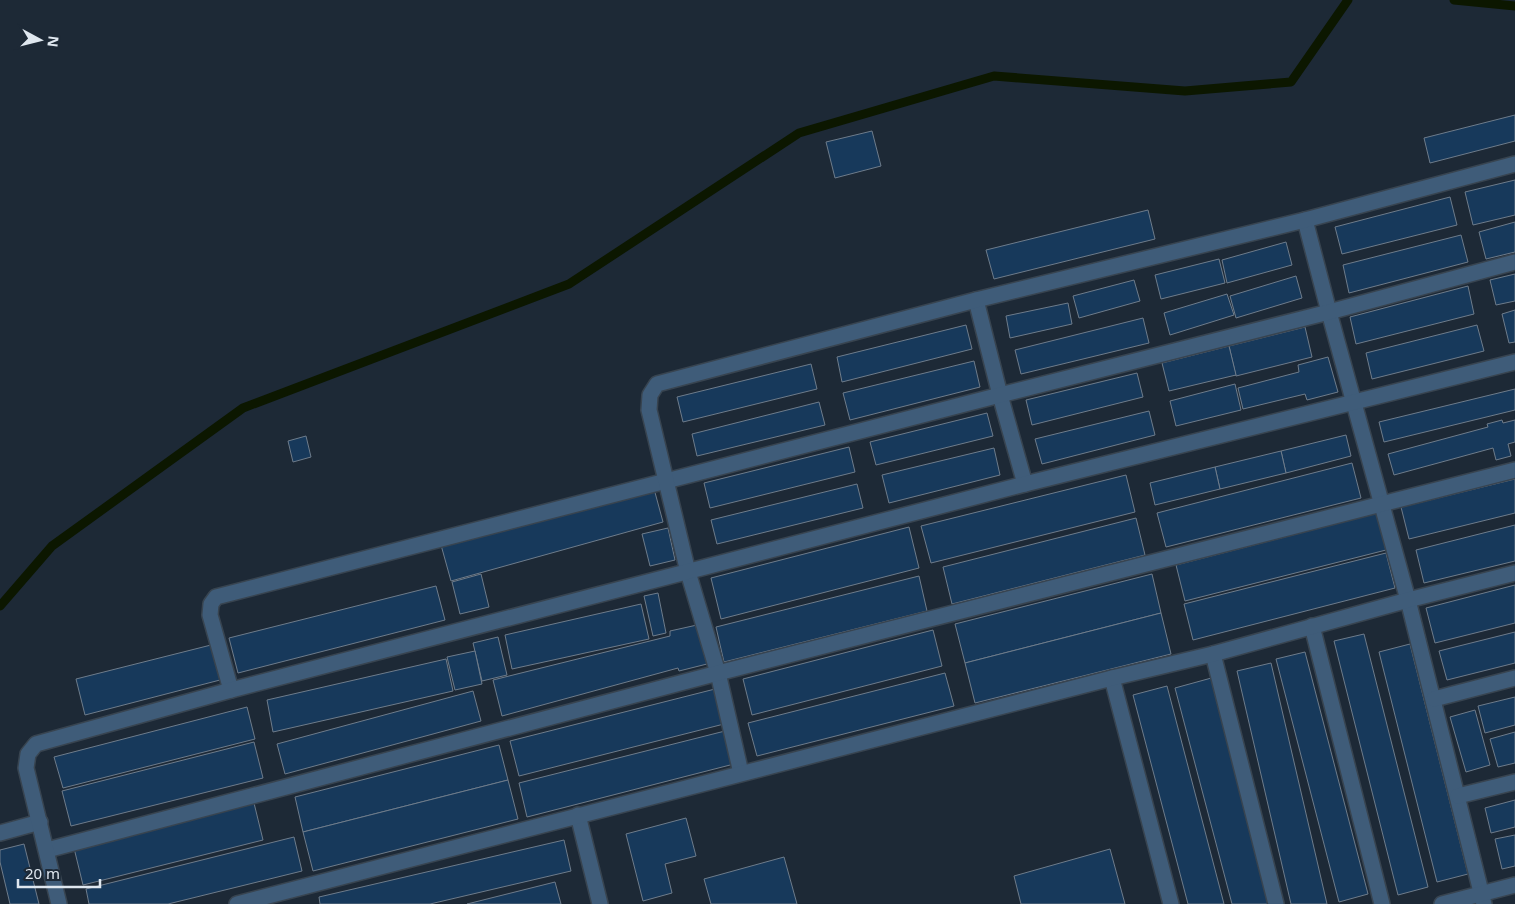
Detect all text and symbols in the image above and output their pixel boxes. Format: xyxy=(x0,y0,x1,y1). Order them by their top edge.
north arrow xyxy=(15,15,65,65)
text: N xyxy=(43,35,64,48)
scale bar xyxy=(18,856,100,888)
text: 20 m xyxy=(25,863,60,883)

